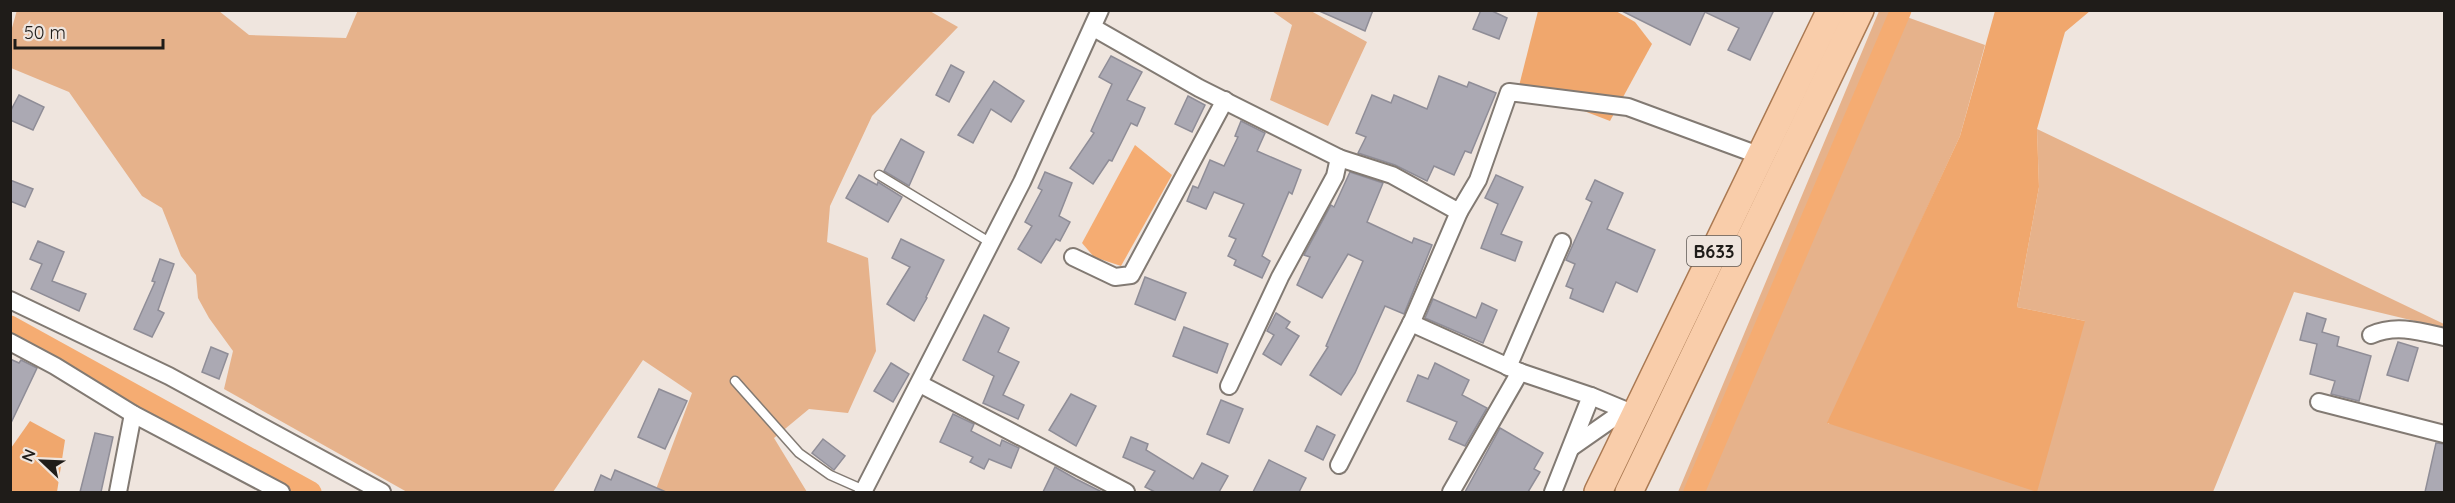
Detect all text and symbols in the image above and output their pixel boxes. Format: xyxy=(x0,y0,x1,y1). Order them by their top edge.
scale bar xyxy=(15,12,164,50)
text: 50 m xyxy=(24,21,66,44)
road number: B633 xyxy=(1687,236,1741,266)
north arrow xyxy=(12,431,72,491)
text: N xyxy=(17,446,40,464)

